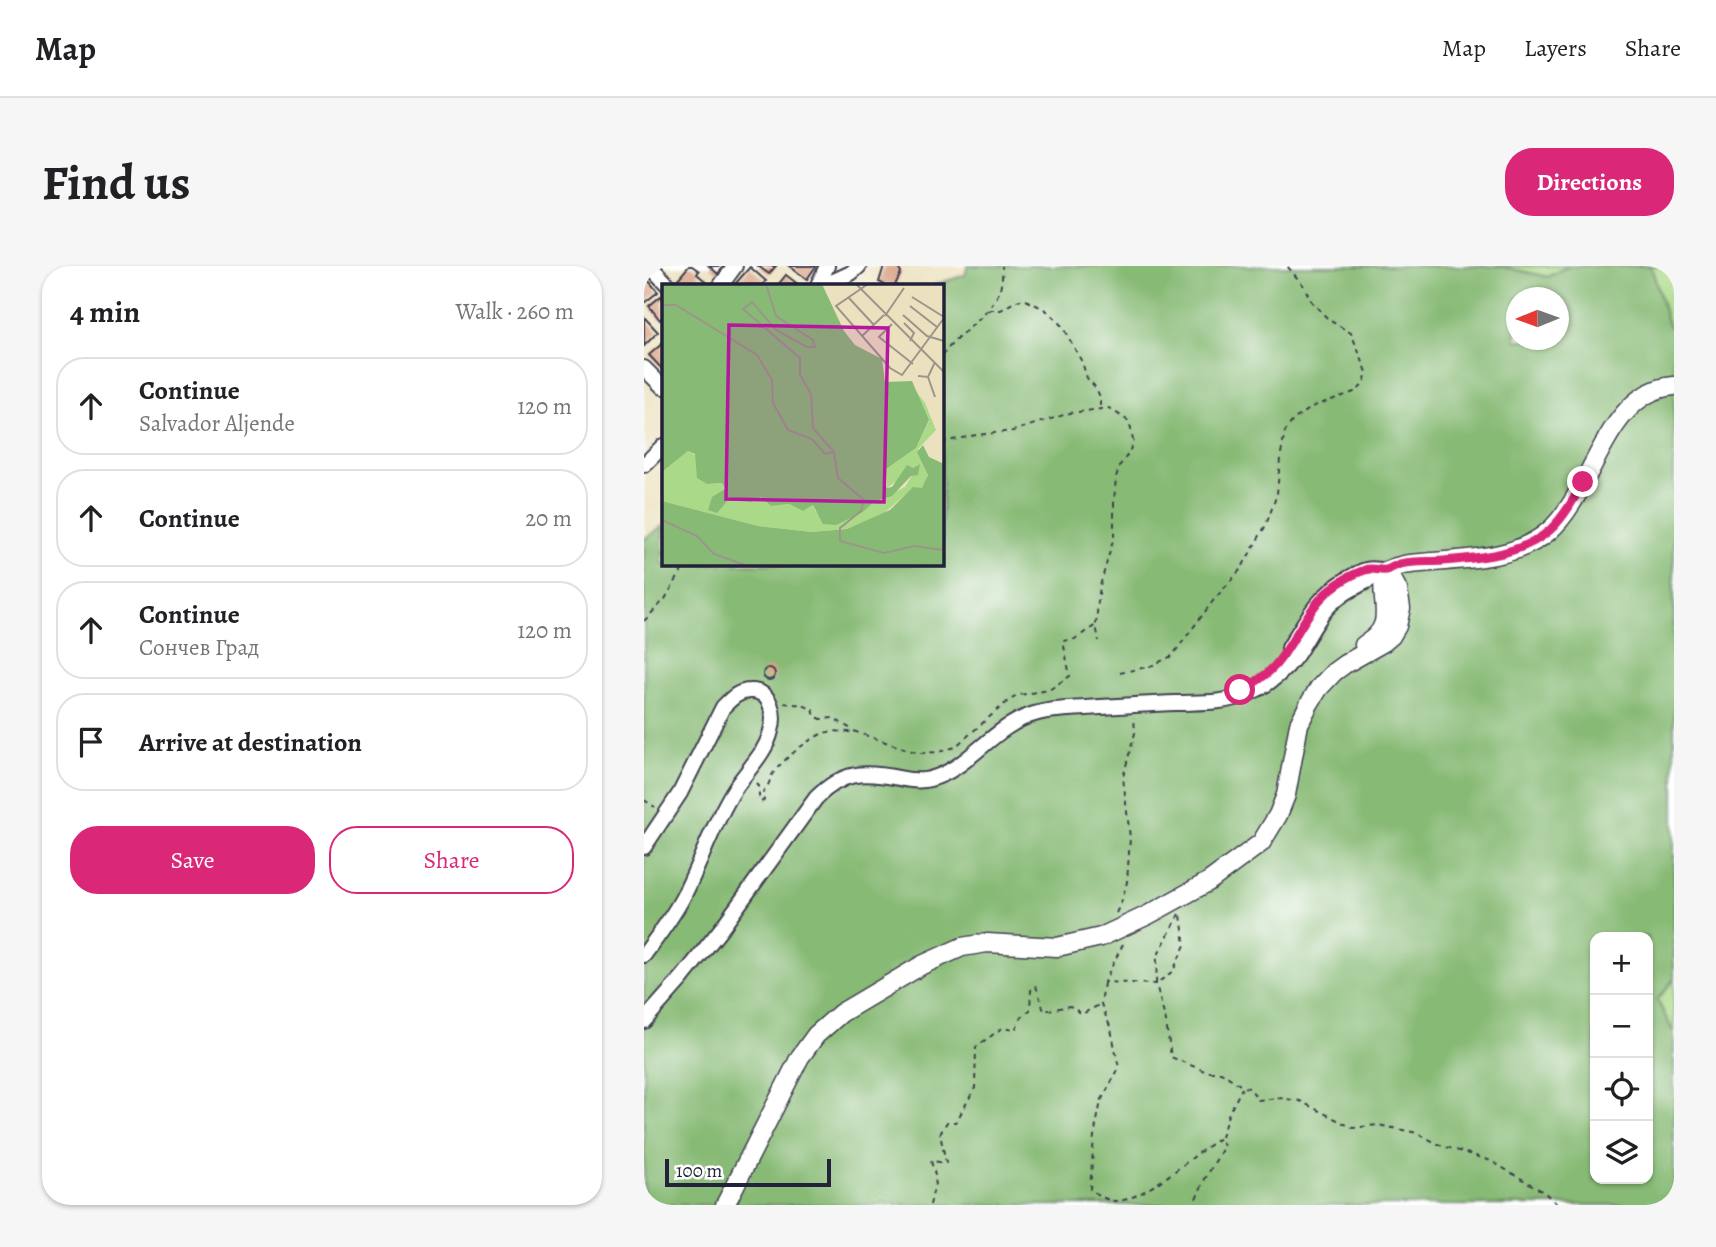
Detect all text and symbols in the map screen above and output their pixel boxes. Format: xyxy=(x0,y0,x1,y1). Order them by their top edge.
text: Map xyxy=(35,26,96,71)
text: Map xyxy=(1442,32,1486,64)
text: Layers xyxy=(1524,32,1587,64)
text: Share xyxy=(1625,32,1681,64)
button: Directions xyxy=(1505,148,1674,216)
text: Find us xyxy=(42,149,190,216)
inset map xyxy=(662,284,943,565)
north arrow xyxy=(1506,287,1569,350)
text: 4 min xyxy=(70,292,140,332)
text: Walk · 260 m xyxy=(455,296,574,327)
text: Continue xyxy=(139,373,240,408)
icon: ahead xyxy=(72,387,110,425)
text: 120 m xyxy=(517,391,572,422)
text: Salvador Aljende xyxy=(139,408,295,439)
route end xyxy=(1567,466,1598,497)
icon: ahead xyxy=(72,499,110,537)
text: Continue xyxy=(139,501,240,536)
text: 20 m xyxy=(525,503,572,534)
text: Continue xyxy=(139,597,240,632)
icon: ahead xyxy=(72,611,110,649)
text: 120 m xyxy=(517,615,572,646)
text: Сончев Град xyxy=(139,632,259,663)
route start xyxy=(1224,674,1255,705)
icon: arrive xyxy=(72,723,110,761)
text: Arrive at destination xyxy=(139,725,362,760)
button: Save xyxy=(70,826,315,894)
button: Share xyxy=(329,826,574,894)
map controls xyxy=(1590,932,1653,1184)
button: + xyxy=(1590,932,1653,995)
button: − xyxy=(1590,995,1653,1058)
button: locate xyxy=(1590,1058,1653,1121)
button: layers xyxy=(1590,1121,1653,1184)
scale bar xyxy=(665,1156,831,1188)
text: 100 m xyxy=(676,1158,722,1184)

